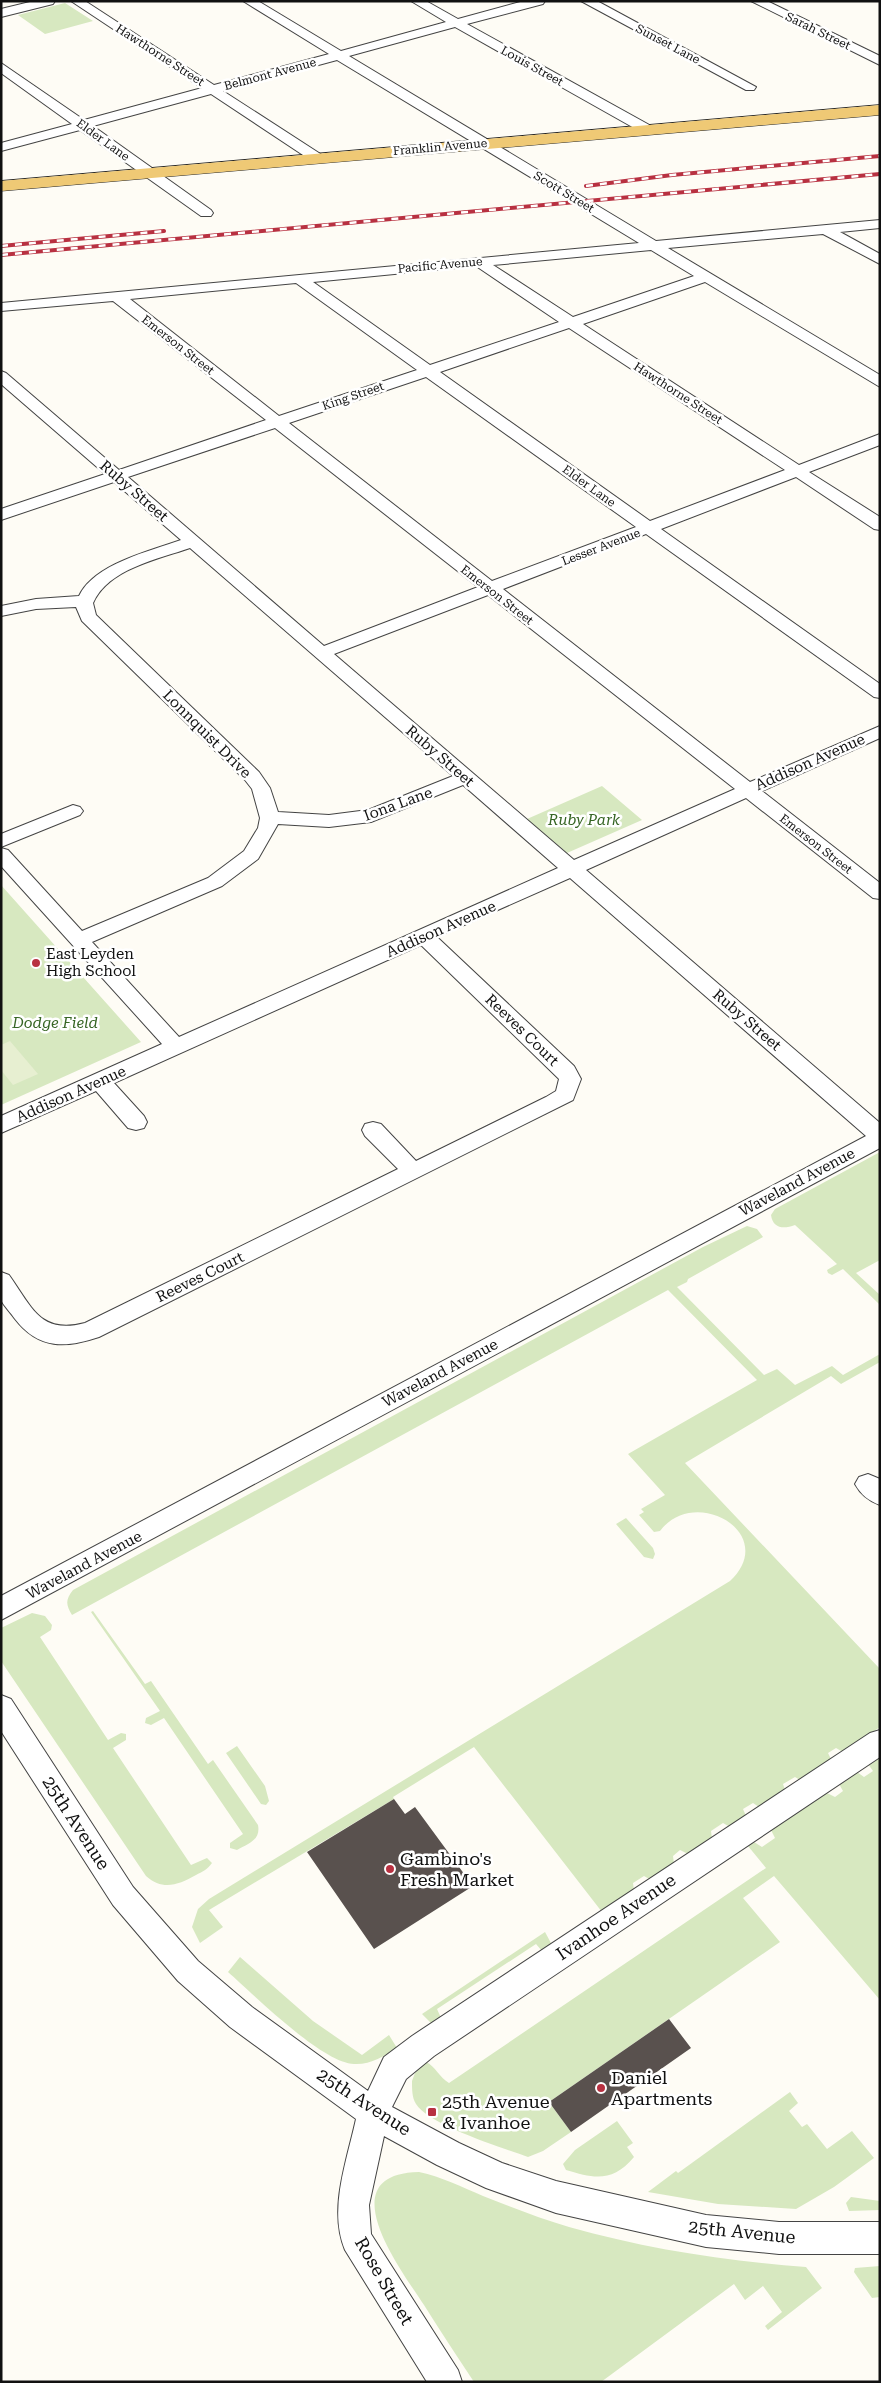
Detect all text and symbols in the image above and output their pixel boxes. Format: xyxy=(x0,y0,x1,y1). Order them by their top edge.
street label: Sarah Street xyxy=(783,9,853,53)
street label: Hawthorne Street xyxy=(113,21,207,89)
street label: Sunset Lane xyxy=(633,21,703,67)
street label: Louis Street xyxy=(498,43,566,89)
street label: Belmont Avenue xyxy=(222,55,318,93)
street label: Elder Lane xyxy=(74,116,133,164)
street label: Franklin Avenue xyxy=(392,136,488,158)
street label: Scott Street xyxy=(531,168,597,216)
street label: Pacific Avenue xyxy=(397,254,483,276)
street label: Emerson Street xyxy=(139,312,218,378)
street label: Hawthorne Street xyxy=(631,359,725,427)
street label: King Street xyxy=(320,379,386,413)
street label: Ruby Street xyxy=(96,456,172,526)
street label: Elder Lane xyxy=(560,462,619,510)
street label: Lesser Avenue xyxy=(560,525,643,568)
street label: Emerson Street xyxy=(458,562,537,628)
street label: Lonnquist Drive xyxy=(159,686,255,782)
street label: Ruby Street xyxy=(402,721,478,791)
street label: Addison Avenue xyxy=(752,730,868,794)
street label: Iona Lane xyxy=(361,783,435,825)
park label: Ruby Park xyxy=(547,811,621,829)
street label: Emerson Street xyxy=(777,811,856,877)
street label: Addison Avenue xyxy=(383,897,499,961)
place label: East Leyden High School xyxy=(46,945,136,980)
marker: East Leyden High School xyxy=(30,957,42,969)
street label: Ruby Street xyxy=(709,985,785,1055)
street label: Reeves Court xyxy=(481,990,563,1070)
park label: Dodge Field xyxy=(11,1014,98,1032)
street label: Addison Avenue xyxy=(13,1062,129,1126)
street label: Waveland Avenue xyxy=(736,1144,858,1220)
street label: Reeves Court xyxy=(153,1248,247,1306)
street label: Waveland Avenue xyxy=(379,1335,501,1411)
street label: Waveland Avenue xyxy=(23,1527,145,1603)
street label: 25th Avenue xyxy=(38,1772,115,1874)
place label: Gambino's Fresh Market xyxy=(400,1848,514,1890)
marker: Gambino's Fresh Market xyxy=(384,1863,396,1875)
street label: Ivanhoe Avenue xyxy=(552,1869,679,1964)
street label: 25th Avenue xyxy=(313,2063,415,2140)
place label: Daniel Apartments xyxy=(611,2067,712,2109)
marker: Daniel Apartments xyxy=(595,2082,607,2094)
place label: 25th Avenue & Ivanhoe xyxy=(442,2091,550,2133)
marker: 25th Avenue & Ivanhoe xyxy=(426,2106,438,2118)
street label: 25th Avenue xyxy=(687,2215,797,2248)
street label: Rose Street xyxy=(351,2233,418,2329)

